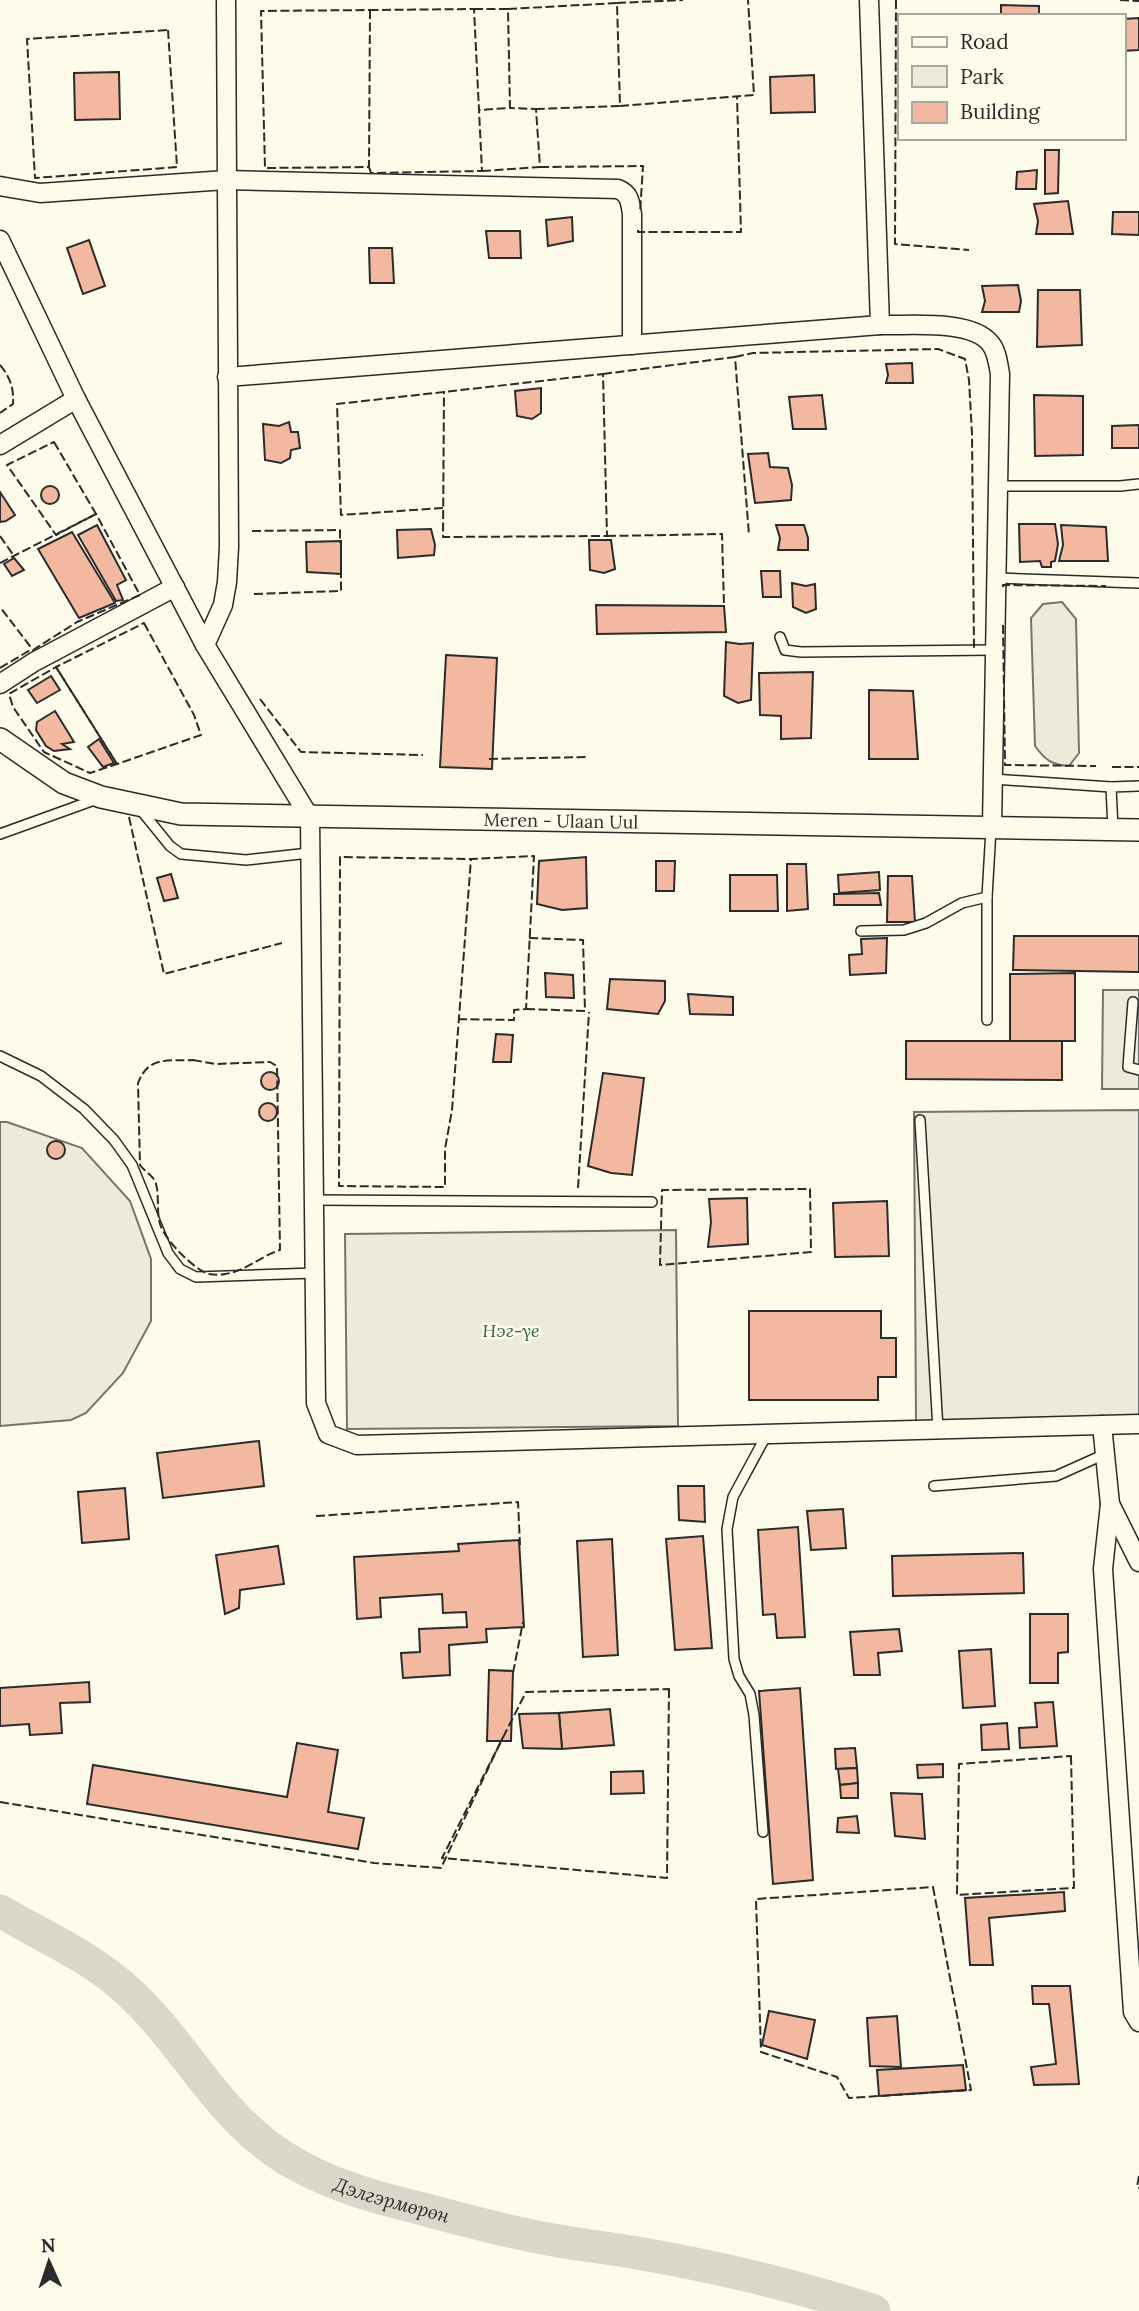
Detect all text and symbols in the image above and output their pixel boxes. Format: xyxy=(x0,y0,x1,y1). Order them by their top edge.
legend xyxy=(898,14,1125,140)
text: Road xyxy=(960,28,1009,55)
text: Park xyxy=(960,63,1004,90)
text: Building xyxy=(960,98,1040,125)
street label: Meren - Ulaan Uul xyxy=(483,808,639,833)
park label: Нэг-үе xyxy=(482,1319,540,1342)
water label: Дэлгэрмөрөн xyxy=(330,2171,453,2228)
north arrow xyxy=(14,2227,84,2297)
text: N xyxy=(40,2233,56,2257)

